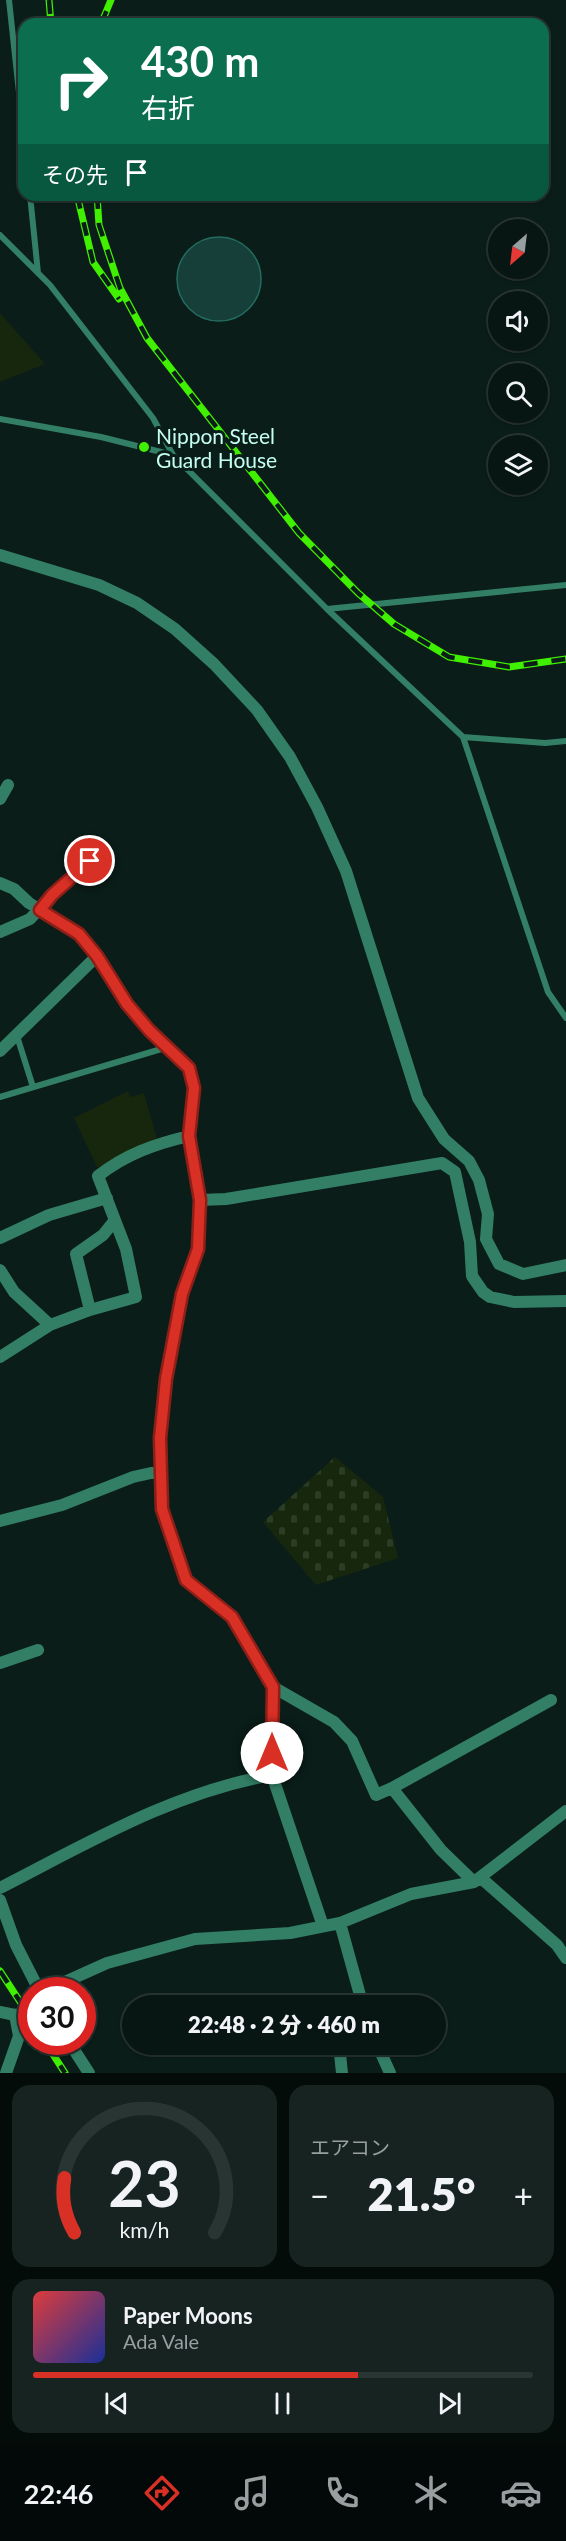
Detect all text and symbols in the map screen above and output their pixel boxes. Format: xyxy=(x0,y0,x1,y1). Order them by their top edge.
text: 430 m xyxy=(141,36,259,86)
icon: right xyxy=(42,42,120,120)
text: 右折 xyxy=(141,91,195,124)
icon: arrive xyxy=(120,156,153,189)
text: その先 xyxy=(42,161,108,188)
north arrow xyxy=(488,219,548,279)
map controls xyxy=(488,219,548,495)
button: sound xyxy=(488,291,548,351)
button: search xyxy=(488,363,548,423)
place label: Nippon Steel Guard House xyxy=(156,423,277,472)
button: layers xyxy=(488,435,548,495)
marker: Nippon Steel Guard House xyxy=(137,440,151,454)
pin xyxy=(64,835,115,886)
icon: arrive xyxy=(73,844,106,877)
position arrow xyxy=(240,1721,304,1785)
speed limit sign: 30 xyxy=(18,1977,96,2055)
text: 22:48 · 2 分 · 460 m xyxy=(188,2011,380,2038)
text: エアコン xyxy=(310,2135,390,2159)
text: 23 xyxy=(108,2145,181,2220)
text: 21.5° xyxy=(368,2167,475,2221)
text: − xyxy=(310,2175,329,2215)
text: + xyxy=(514,2175,533,2215)
text: km/h xyxy=(119,2217,170,2243)
text: Paper Moons xyxy=(123,2302,253,2329)
text: Ada Vale xyxy=(123,2329,199,2353)
icon: previous xyxy=(100,2387,133,2420)
icon: pause xyxy=(266,2387,299,2420)
icon: next xyxy=(433,2387,466,2420)
icon: directions xyxy=(141,2472,183,2514)
icon: music xyxy=(231,2472,273,2514)
icon: phone xyxy=(321,2472,363,2514)
icon: climate xyxy=(410,2472,452,2514)
icon: car xyxy=(500,2472,542,2514)
text: 22:46 xyxy=(24,2477,93,2510)

